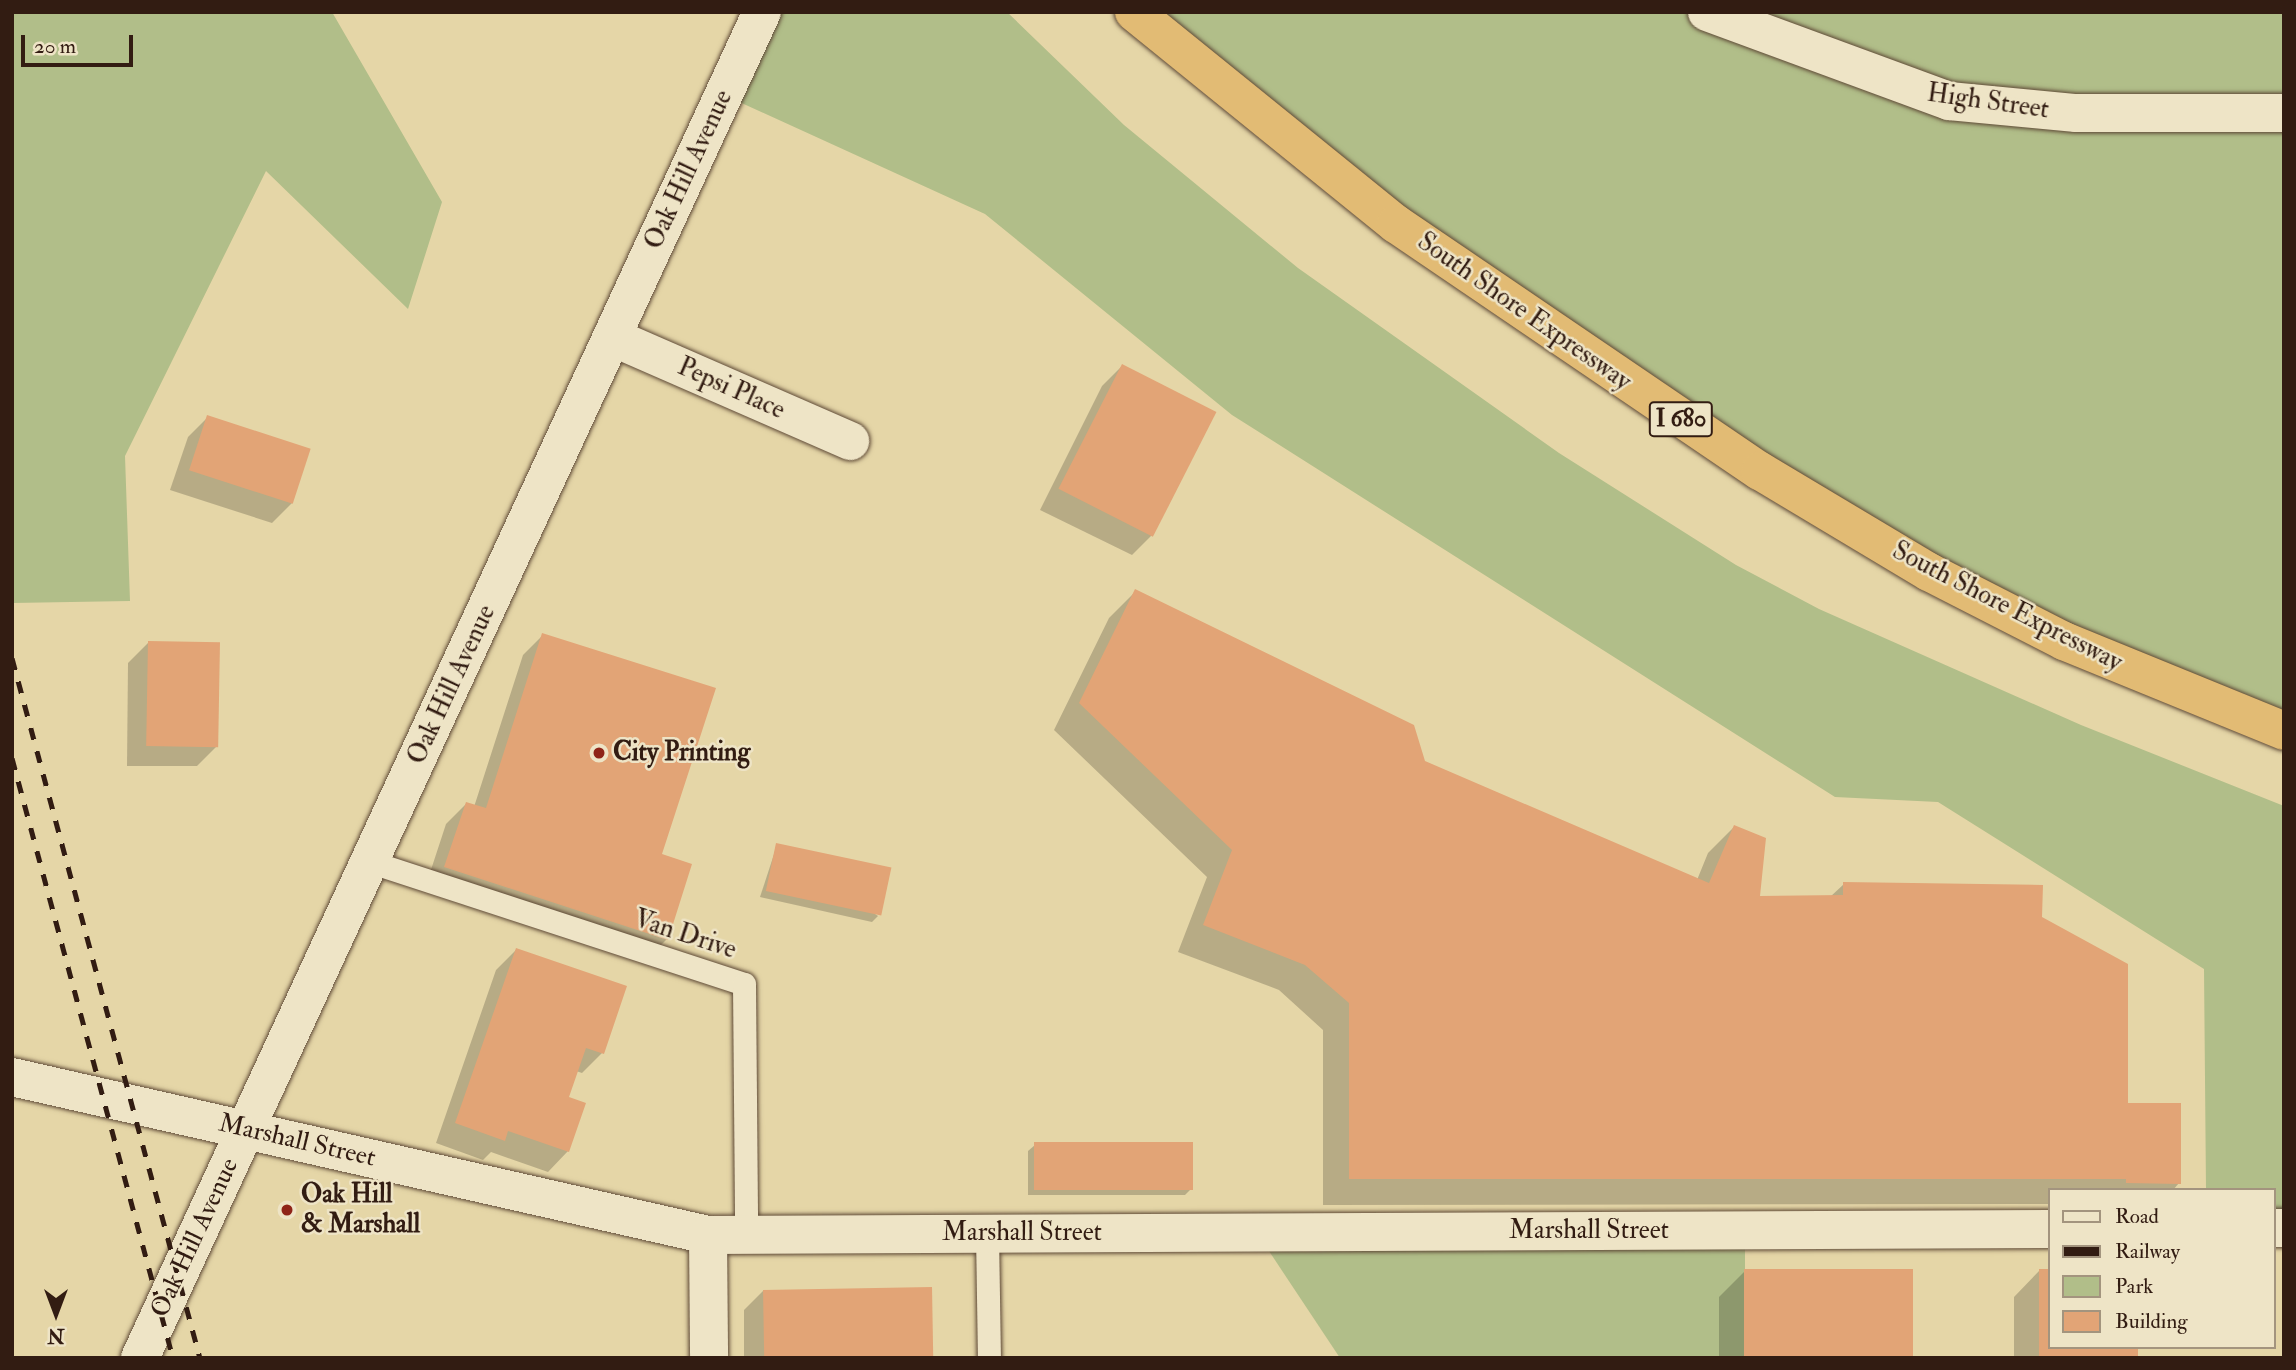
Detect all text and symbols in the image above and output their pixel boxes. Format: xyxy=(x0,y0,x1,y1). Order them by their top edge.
scale bar xyxy=(24,21,136,65)
text: 20 m xyxy=(34,33,76,60)
street label: High Street xyxy=(1925,78,2051,126)
street label: Oak Hill Avenue xyxy=(639,85,739,255)
street label: South Shore Expressway xyxy=(1411,226,1637,398)
street label: Pepsi Place xyxy=(673,352,789,426)
road number: I 680 xyxy=(1648,398,1714,440)
street label: South Shore Expressway xyxy=(1887,535,2127,679)
street label: Oak Hill Avenue xyxy=(402,600,502,770)
place label: City Printing xyxy=(613,737,750,769)
marker: City Printing xyxy=(591,745,607,761)
street label: Van Drive xyxy=(630,904,740,966)
street label: Marshall Street xyxy=(216,1108,378,1174)
street label: Oak Hill Avenue xyxy=(145,1153,245,1323)
place label: Oak Hill & Marshall xyxy=(301,1179,420,1240)
legend xyxy=(2048,1188,2275,1349)
marker: Oak Hill & Marshall xyxy=(279,1202,295,1218)
text: Road xyxy=(2115,1203,2159,1230)
street label: Marshall Street xyxy=(1509,1215,1669,1247)
street label: Marshall Street xyxy=(942,1217,1102,1249)
text: Railway xyxy=(2115,1238,2180,1265)
text: Park xyxy=(2115,1273,2153,1300)
north arrow xyxy=(21,1279,91,1349)
text: Building xyxy=(2115,1308,2188,1335)
text: N xyxy=(48,1323,65,1347)

